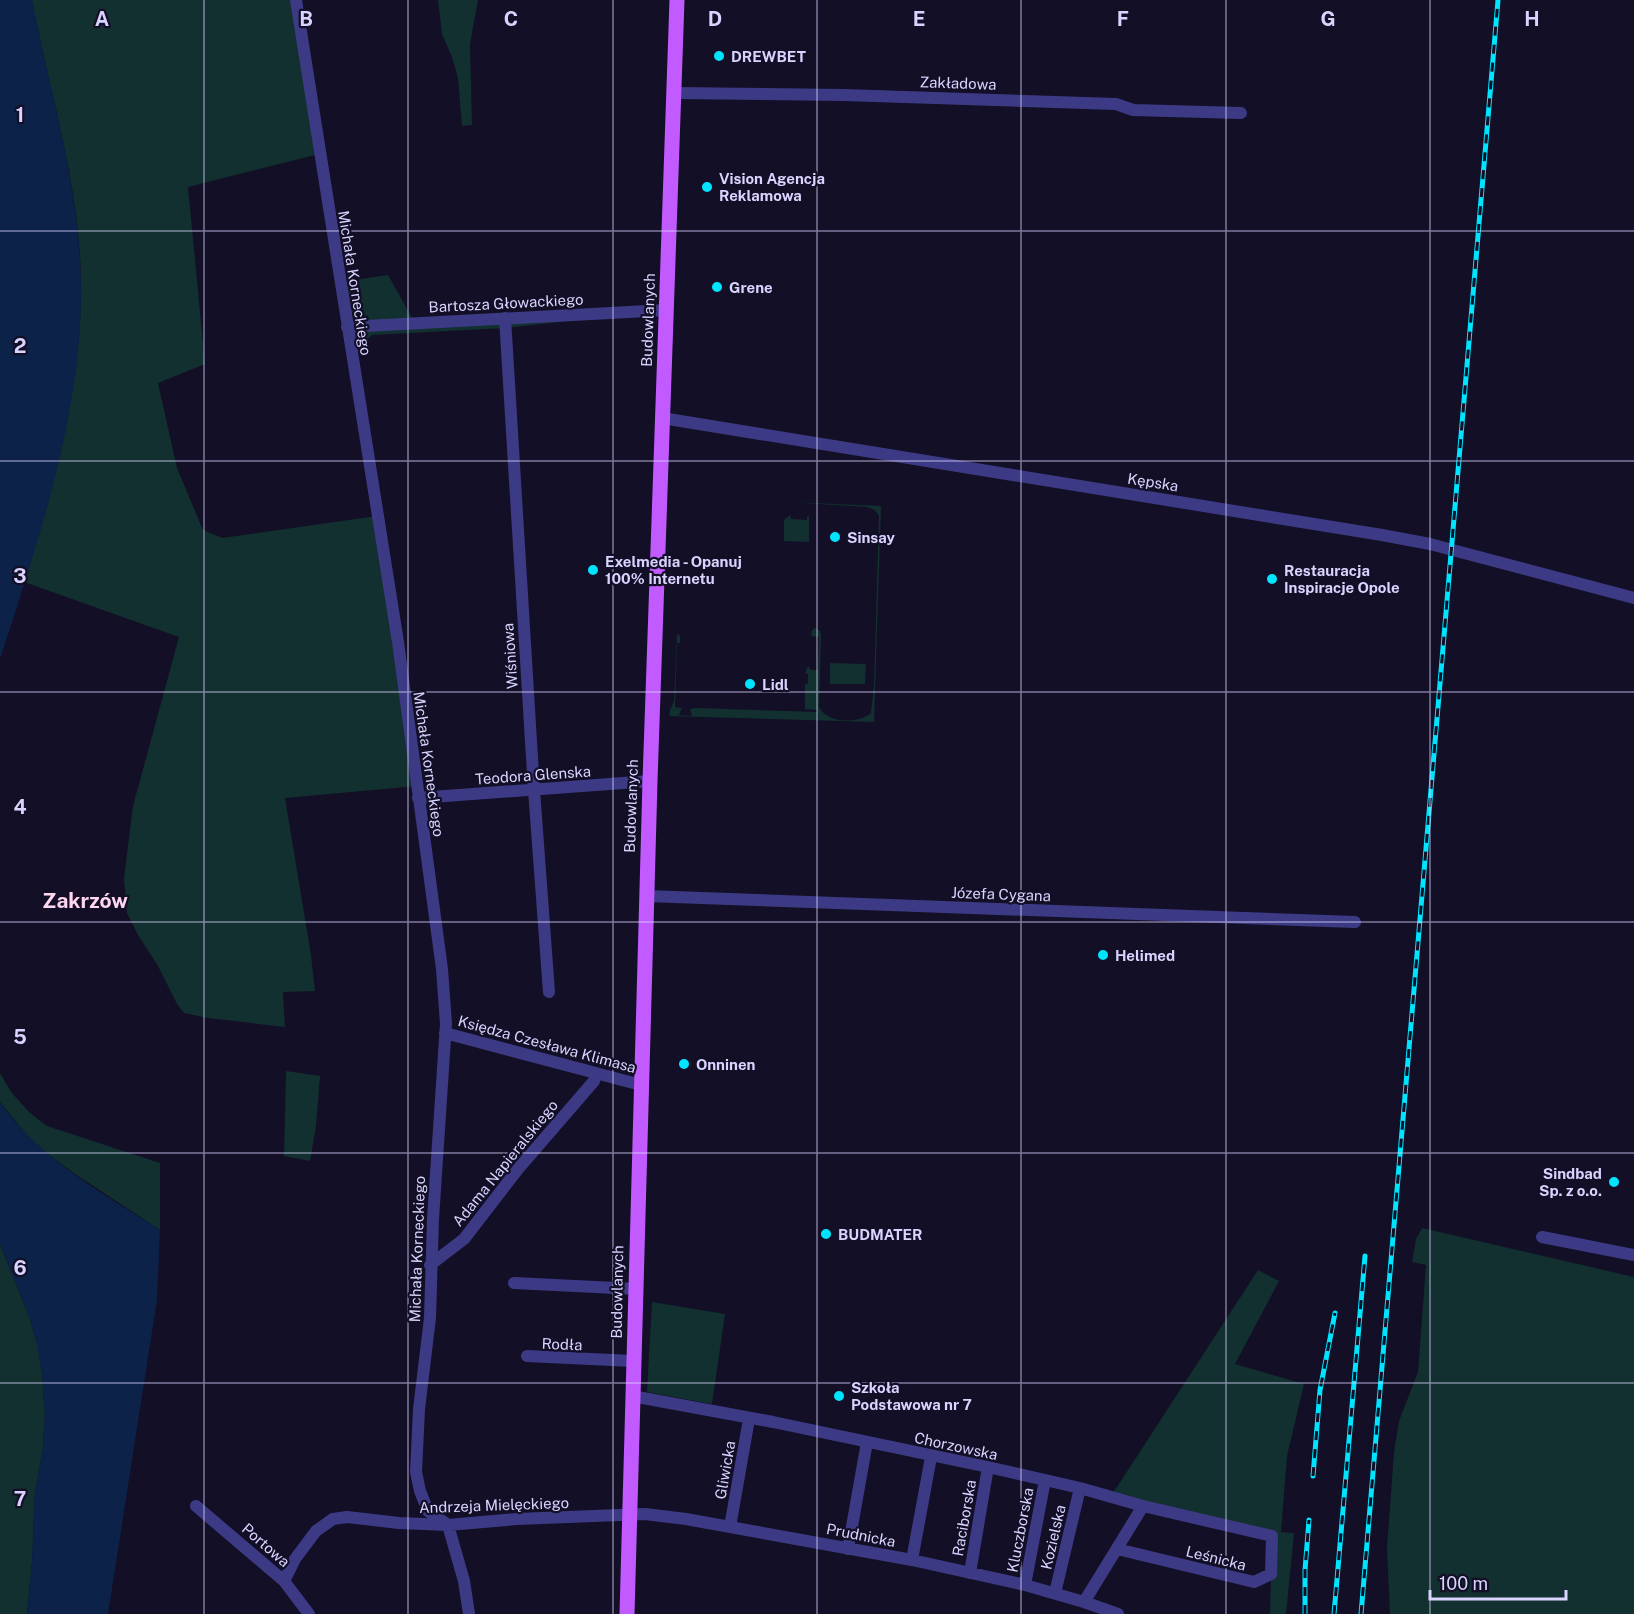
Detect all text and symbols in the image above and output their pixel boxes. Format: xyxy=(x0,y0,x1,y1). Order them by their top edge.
text: A xyxy=(95,7,109,31)
text: B xyxy=(299,7,313,31)
text: C xyxy=(504,7,518,31)
text: D xyxy=(708,7,722,31)
text: E xyxy=(913,7,925,31)
text: F xyxy=(1117,7,1129,31)
text: G xyxy=(1320,7,1336,31)
text: H xyxy=(1524,7,1540,31)
place label: DREWBET xyxy=(731,48,806,65)
marker: DREWBET xyxy=(712,49,726,63)
street label: Zakładowa xyxy=(919,73,997,93)
text: 1 xyxy=(16,103,24,127)
place label: Vision Agencja Reklamowa xyxy=(719,170,825,204)
marker: Vision Agencja Reklamowa xyxy=(700,180,714,194)
street label: Michała Korneckiego xyxy=(335,209,375,357)
street label: Budowlanych xyxy=(638,273,658,367)
place label: Grene xyxy=(729,279,773,296)
marker: Grene xyxy=(710,280,724,294)
street label: Bartosza Głowackiego xyxy=(428,290,584,316)
text: 2 xyxy=(14,334,26,358)
street label: Kępska xyxy=(1126,470,1180,494)
place label: Sinsay xyxy=(847,529,895,546)
marker: Sinsay xyxy=(828,530,842,544)
place label: Exelmedia - Opanuj 100% Internetu xyxy=(605,553,742,587)
place label: Restauracja Inspiracje Opole xyxy=(1284,562,1400,596)
marker: Exelmedia - Opanuj 100% Internetu xyxy=(586,563,600,577)
text: 3 xyxy=(13,564,27,588)
marker: Restauracja Inspiracje Opole xyxy=(1265,572,1279,586)
street label: Wiśniowa xyxy=(499,622,521,690)
place label: Lidl xyxy=(762,676,789,693)
marker: Lidl xyxy=(743,677,757,691)
street label: Michała Korneckiego xyxy=(410,690,448,838)
street label: Budowlanych xyxy=(621,759,641,853)
street label: Teodora Glenska xyxy=(474,762,592,788)
text: 4 xyxy=(13,795,27,819)
street label: Józefa Cygana xyxy=(951,884,1051,904)
district label: Zakrzów xyxy=(42,888,128,913)
place label: Helimed xyxy=(1115,947,1175,964)
marker: Helimed xyxy=(1096,948,1110,962)
street label: Księdza Czesława Klimasa xyxy=(456,1012,638,1076)
text: 5 xyxy=(13,1025,27,1049)
place label: Onninen xyxy=(696,1056,756,1073)
marker: Onninen xyxy=(677,1057,691,1071)
street label: Adama Napieralskiego xyxy=(449,1097,561,1229)
place label: Sindbad Sp. z o.o. xyxy=(1539,1165,1602,1199)
marker: Sindbad Sp. z o.o. xyxy=(1607,1175,1621,1189)
street label: Michała Korneckiego xyxy=(406,1176,428,1322)
place label: BUDMATER xyxy=(838,1226,923,1243)
marker: BUDMATER xyxy=(819,1227,833,1241)
street label: Budowlanych xyxy=(608,1245,626,1339)
text: 6 xyxy=(13,1256,27,1280)
street label: Rodła xyxy=(541,1335,583,1353)
place label: Szkoła Podstawowa nr 7 xyxy=(851,1379,972,1413)
marker: Szkoła Podstawowa nr 7 xyxy=(832,1389,846,1403)
street label: Chorzowska xyxy=(913,1429,999,1463)
street label: Gliwicka xyxy=(711,1439,739,1501)
street label: Raciborska xyxy=(949,1478,979,1558)
street label: Kluczborska xyxy=(1003,1486,1037,1574)
text: 7 xyxy=(14,1487,26,1511)
street label: Andrzeja Mielęckiego xyxy=(419,1494,569,1516)
street label: Kozielska xyxy=(1037,1503,1069,1571)
street label: Portowa xyxy=(239,1520,293,1570)
street label: Prudnicka xyxy=(825,1520,897,1550)
street label: Leśnicka xyxy=(1184,1542,1248,1574)
scale bar xyxy=(1430,1563,1566,1601)
text: 100 m xyxy=(1439,1573,1488,1594)

